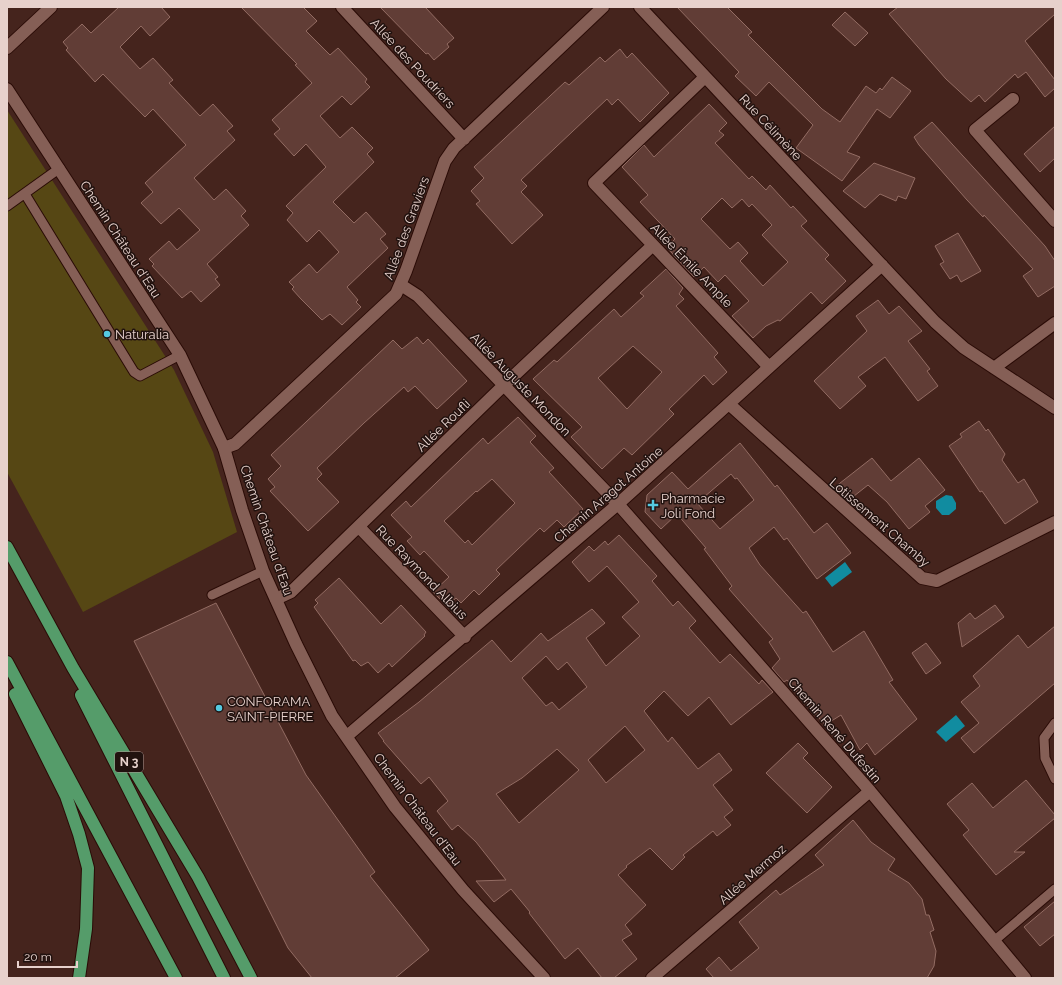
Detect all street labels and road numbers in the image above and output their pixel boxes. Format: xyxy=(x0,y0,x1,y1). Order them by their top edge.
street label: Allée des Poudriers xyxy=(367,15,458,111)
street label: Rue Célimène xyxy=(736,91,805,164)
street label: Allée des Graviers xyxy=(381,175,432,282)
street label: Chemin Château d'Eau xyxy=(77,178,164,301)
street label: Allée Émile Ample xyxy=(648,220,736,311)
street label: Allée Auguste Mondon xyxy=(467,330,574,439)
street label: Allée Roufli xyxy=(413,396,473,455)
street label: Chemin Aragot Antoine xyxy=(551,443,666,546)
street label: Chemin Château d'Eau xyxy=(237,463,296,597)
street label: Lotissement Chamby xyxy=(827,475,933,570)
street label: Rue Raymond Albius xyxy=(373,522,470,622)
street label: Chemin René Dufestin xyxy=(785,675,884,786)
street label: Chemin Château d'Eau xyxy=(370,750,465,868)
road number: N 3 xyxy=(115,752,143,772)
street label: Allée Mermoz xyxy=(716,841,789,908)

